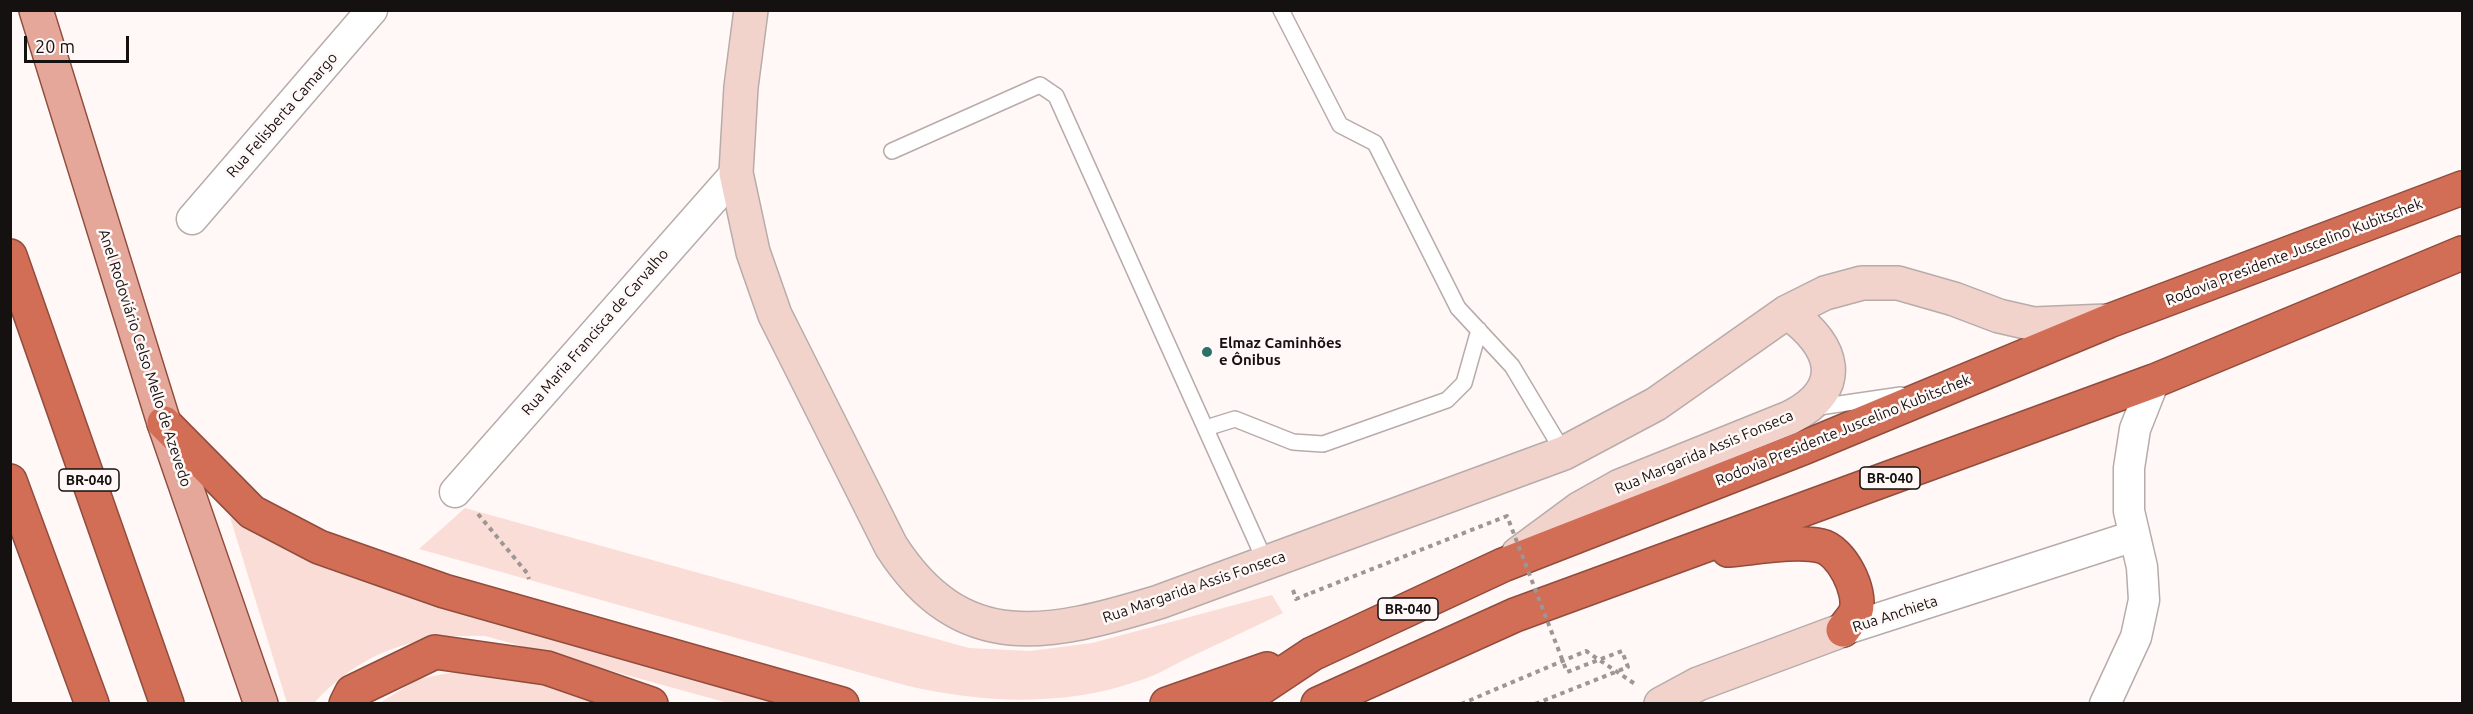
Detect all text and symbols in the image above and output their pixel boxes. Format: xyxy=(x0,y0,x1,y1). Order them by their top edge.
scale bar xyxy=(27,24,132,62)
text: 20 m xyxy=(35,36,75,56)
street label: Rua Felisberta Camargo xyxy=(223,49,341,181)
street label: Rodovia Presidente Juscelino Kubitschek xyxy=(2163,195,2425,309)
street label: Anel Rodoviário Celso Mello de Azevedo xyxy=(95,227,195,489)
street label: Rua Maria Francisca de Carvalho xyxy=(518,245,672,419)
place label: Elmaz Caminhões e Ônibus xyxy=(1219,334,1342,369)
marker: Elmaz Caminhões e Ônibus xyxy=(1200,345,1214,359)
street label: Rodovia Presidente Juscelino Kubitschek xyxy=(1713,370,1973,490)
street label: Rua Margarida Assis Fonseca xyxy=(1612,406,1796,498)
road number: BR-040 xyxy=(1860,467,1920,489)
road number: BR-040 xyxy=(59,469,119,491)
street label: Rua Margarida Assis Fonseca xyxy=(1100,547,1288,627)
street label: Rua Anchieta xyxy=(1850,592,1940,636)
road number: BR-040 xyxy=(1378,598,1438,620)

